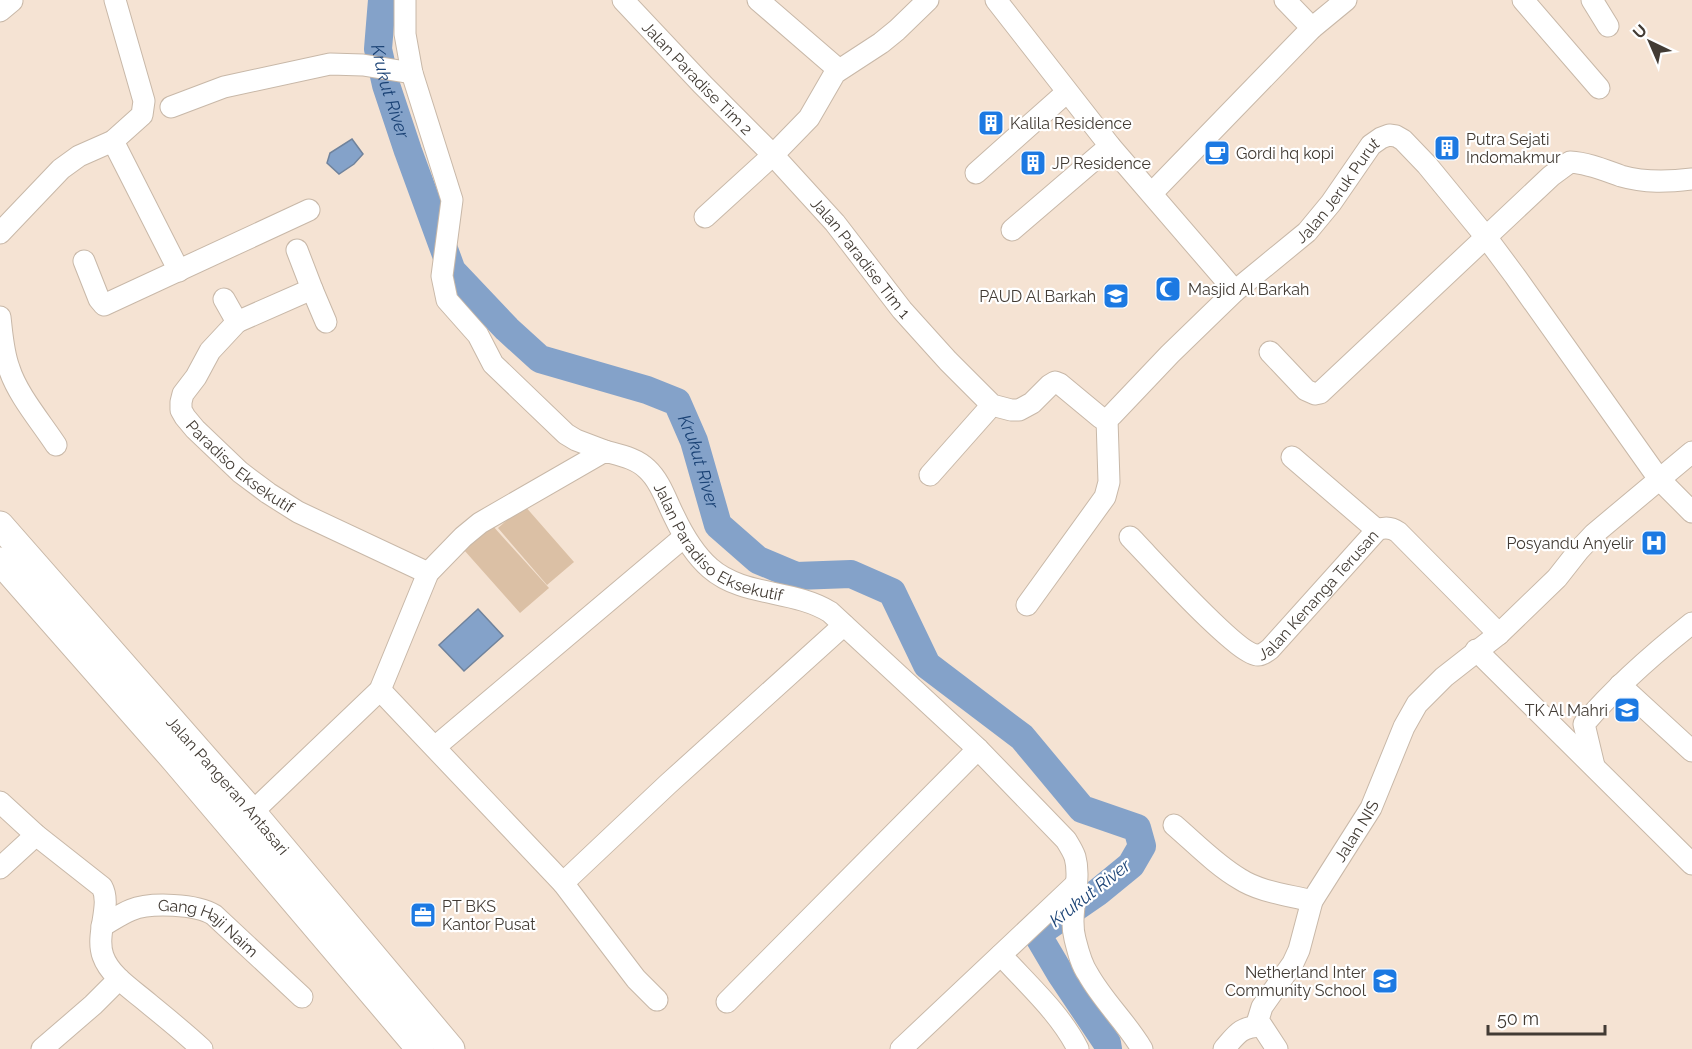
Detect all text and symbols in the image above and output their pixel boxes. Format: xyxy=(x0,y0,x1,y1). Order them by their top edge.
north arrow xyxy=(1620,12,1680,72)
street label: Jalan Paradise Tim 2 xyxy=(638,18,756,139)
text: U xyxy=(1629,21,1651,43)
water label: Krukut River xyxy=(367,42,414,142)
building icon: Kalila Residence xyxy=(976,108,1006,138)
place label: Kalila Residence xyxy=(1010,114,1132,133)
place label: Putra Sejati Indomakmur xyxy=(1466,130,1561,167)
street label: Jalan Jeruk Purut xyxy=(1292,133,1383,247)
building icon: Putra Sejati Indomakmur xyxy=(1432,133,1462,163)
cafe icon: Gordi hq kopi xyxy=(1202,138,1232,168)
place label: Gordi hq kopi xyxy=(1236,144,1334,163)
building icon: JP Residence xyxy=(1018,148,1048,178)
place label: JP Residence xyxy=(1052,154,1151,173)
street label: Jalan Paradise Tim 1 xyxy=(807,194,914,323)
mosque icon: Masjid Al Barkah xyxy=(1153,274,1183,304)
place label: Masjid Al Barkah xyxy=(1188,280,1309,299)
school or university icon: PAUD Al Barkah xyxy=(1101,281,1131,311)
place label: PAUD Al Barkah xyxy=(979,287,1096,306)
water label: Krukut River xyxy=(674,411,724,511)
street label: Paradiso Eksekutif xyxy=(182,417,298,518)
street label: Jalan Paradiso Eksekutif xyxy=(650,480,785,605)
street label: Jalan Kenanga Terusan xyxy=(1255,526,1382,665)
hospital icon: Posyandu Anyelir xyxy=(1639,528,1669,558)
place label: Posyandu Anyelir xyxy=(1506,534,1634,553)
school or university icon: TK Al Mahri xyxy=(1612,695,1642,725)
place label: TK Al Mahri xyxy=(1525,701,1608,720)
street label: Jalan Pangeran Antasari xyxy=(162,713,293,859)
street label: Jalan NIS xyxy=(1330,798,1383,865)
water label: Krukut River xyxy=(1045,854,1135,931)
street label: Gang Haji Naim xyxy=(158,896,262,961)
place label: PT BKS Kantor Pusat xyxy=(442,897,536,934)
office icon: PT BKS Kantor Pusat xyxy=(408,900,438,930)
place label: Netherland Inter Community School xyxy=(1225,963,1367,1000)
school or university icon: Netherland Inter Community School xyxy=(1370,966,1400,996)
scale bar xyxy=(1488,998,1605,1036)
text: 50 m xyxy=(1497,1008,1539,1029)

